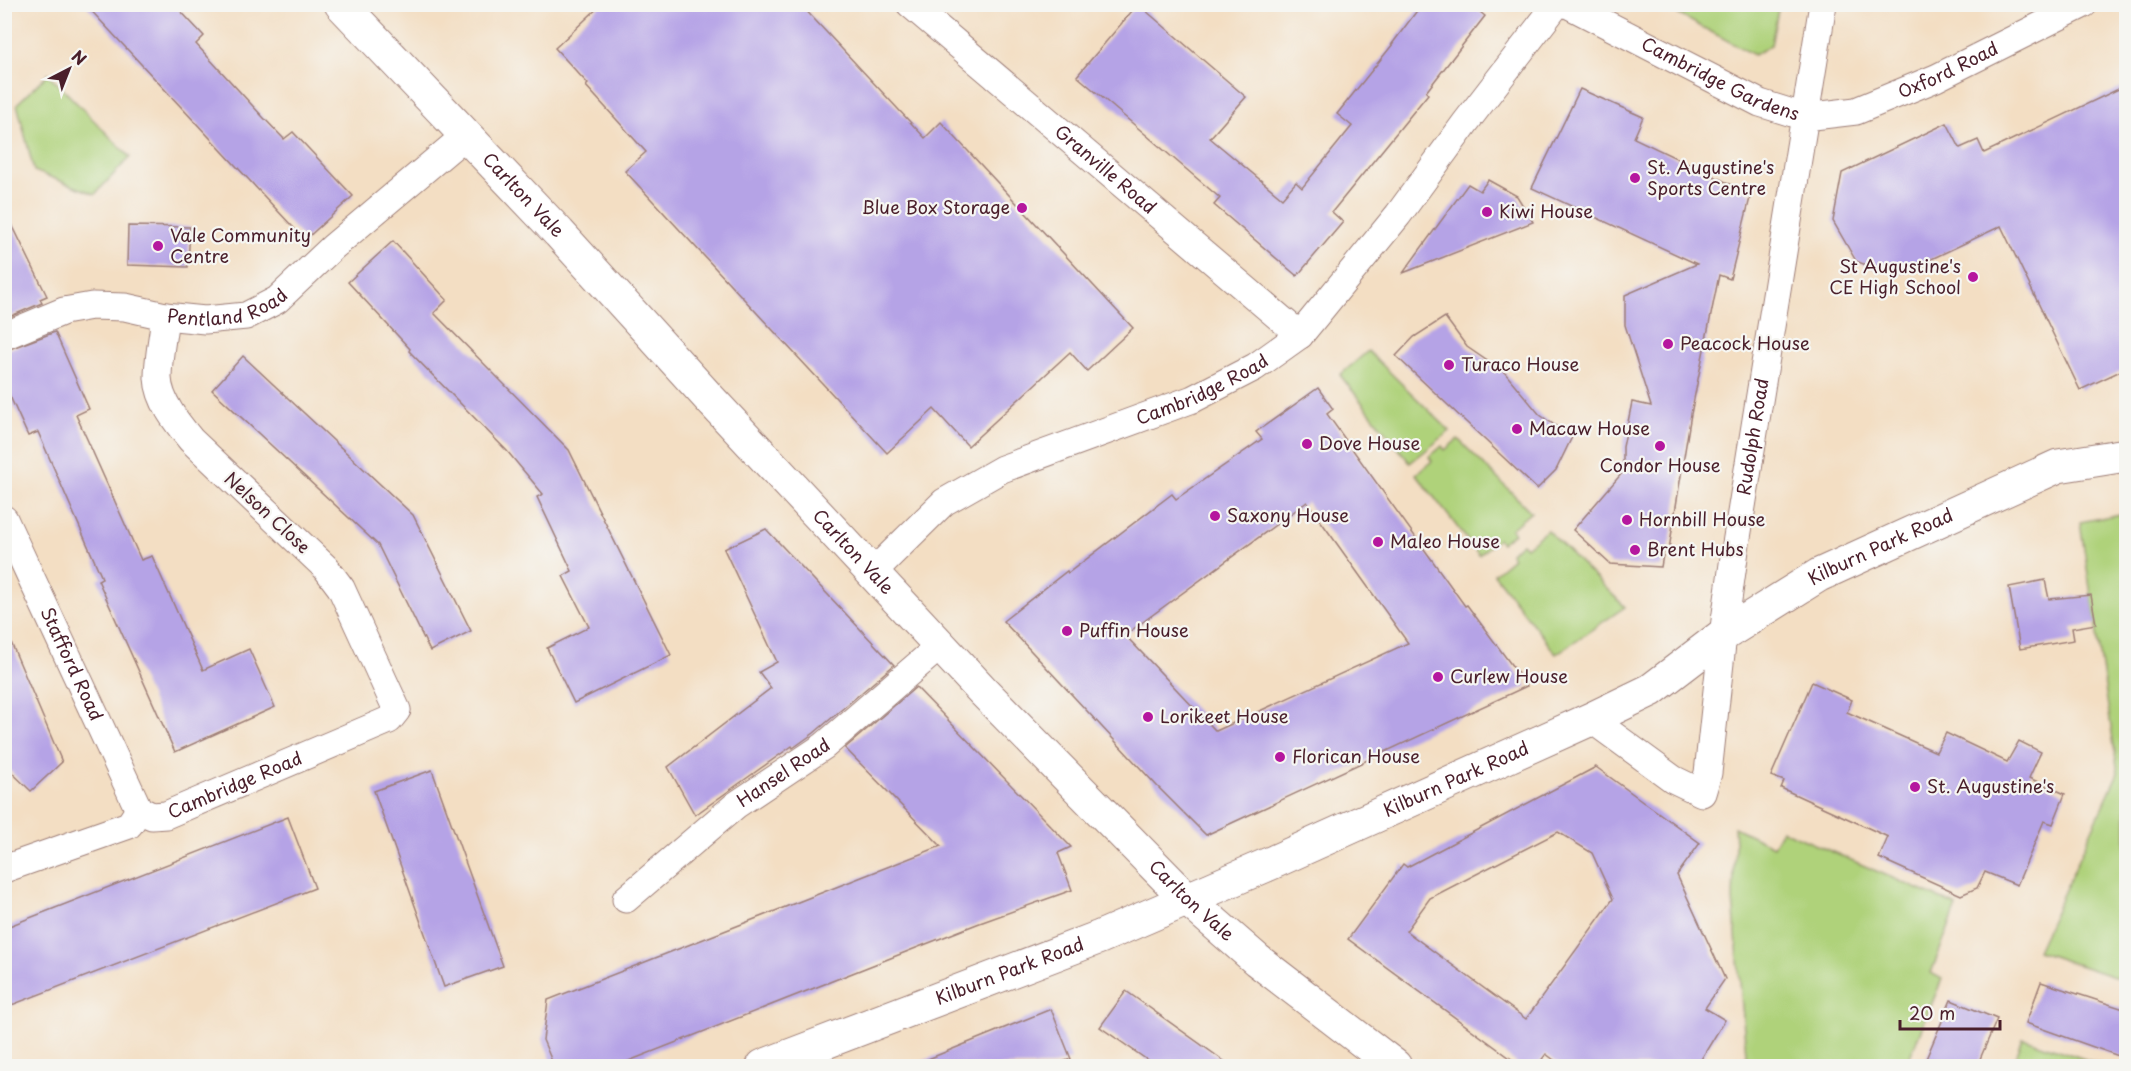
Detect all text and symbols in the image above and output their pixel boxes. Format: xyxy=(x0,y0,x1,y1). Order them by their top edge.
street label: Cambridge Gardens xyxy=(1637,29,1803,126)
street label: Oxford Road xyxy=(1893,34,2002,104)
north arrow xyxy=(39,39,99,99)
text: N xyxy=(67,44,92,70)
street label: Granville Road xyxy=(1049,117,1163,220)
street label: Carlton Vale xyxy=(477,146,571,243)
place label: St. Augustine's Sports Centre xyxy=(1647,153,1774,201)
marker: St. Augustine's Sports Centre xyxy=(1628,171,1642,185)
place label: Blue Box Storage xyxy=(861,193,1010,220)
place label: Kiwi House xyxy=(1499,197,1593,224)
marker: Blue Box Storage xyxy=(1015,201,1029,215)
marker: Kiwi House xyxy=(1480,205,1494,219)
place label: Vale Community Centre xyxy=(170,221,311,269)
marker: Vale Community Centre xyxy=(151,239,165,253)
place label: St Augustine's CE High School xyxy=(1829,252,1961,300)
marker: St Augustine's CE High School xyxy=(1966,270,1980,284)
street label: Pentland Road xyxy=(166,282,293,332)
place label: Peacock House xyxy=(1680,329,1810,356)
marker: Peacock House xyxy=(1661,337,1675,351)
street label: Cambridge Road xyxy=(1132,347,1274,431)
place label: Turaco House xyxy=(1461,350,1580,377)
marker: Turaco House xyxy=(1442,358,1456,372)
street label: Rudolph Road xyxy=(1729,376,1775,497)
place label: Macaw House xyxy=(1529,414,1650,441)
marker: Macaw House xyxy=(1510,422,1524,436)
place label: Dove House xyxy=(1319,429,1420,456)
marker: Dove House xyxy=(1300,437,1314,451)
marker: Condor House xyxy=(1653,439,1667,453)
place label: Condor House xyxy=(1599,451,1721,478)
street label: Nelson Close xyxy=(219,465,317,559)
place label: Saxony House xyxy=(1227,501,1349,528)
street label: Kilburn Park Road xyxy=(1802,501,1957,591)
street label: Carlton Vale xyxy=(807,502,901,600)
place label: Hornbill House xyxy=(1639,505,1766,532)
marker: Saxony House xyxy=(1208,509,1222,523)
marker: Hornbill House xyxy=(1620,513,1634,527)
place label: Maleo House xyxy=(1390,527,1500,554)
marker: Maleo House xyxy=(1371,535,1385,549)
place label: Brent Hubs xyxy=(1647,535,1744,562)
marker: Brent Hubs xyxy=(1628,543,1642,557)
street label: Stafford Road xyxy=(35,602,111,725)
place label: Puffin House xyxy=(1079,616,1189,643)
marker: Puffin House xyxy=(1060,624,1074,638)
place label: Curlew House xyxy=(1450,662,1568,689)
marker: Curlew House xyxy=(1431,670,1445,684)
place label: Lorikeet House xyxy=(1160,702,1289,729)
marker: Lorikeet House xyxy=(1141,710,1155,724)
street label: Hansel Road xyxy=(731,731,835,813)
street label: Kilburn Park Road xyxy=(1378,734,1533,823)
place label: Florican House xyxy=(1292,742,1420,769)
street label: Cambridge Road xyxy=(163,744,306,825)
marker: Florican House xyxy=(1273,750,1287,764)
place label: St. Augustine's xyxy=(1927,772,2054,799)
marker: St. Augustine's xyxy=(1908,780,1922,794)
street label: Carlton Vale xyxy=(1143,853,1241,947)
street label: Kilburn Park Road xyxy=(931,930,1087,1011)
scale bar xyxy=(1900,993,2000,1031)
text: 20 m xyxy=(1909,999,1955,1026)

